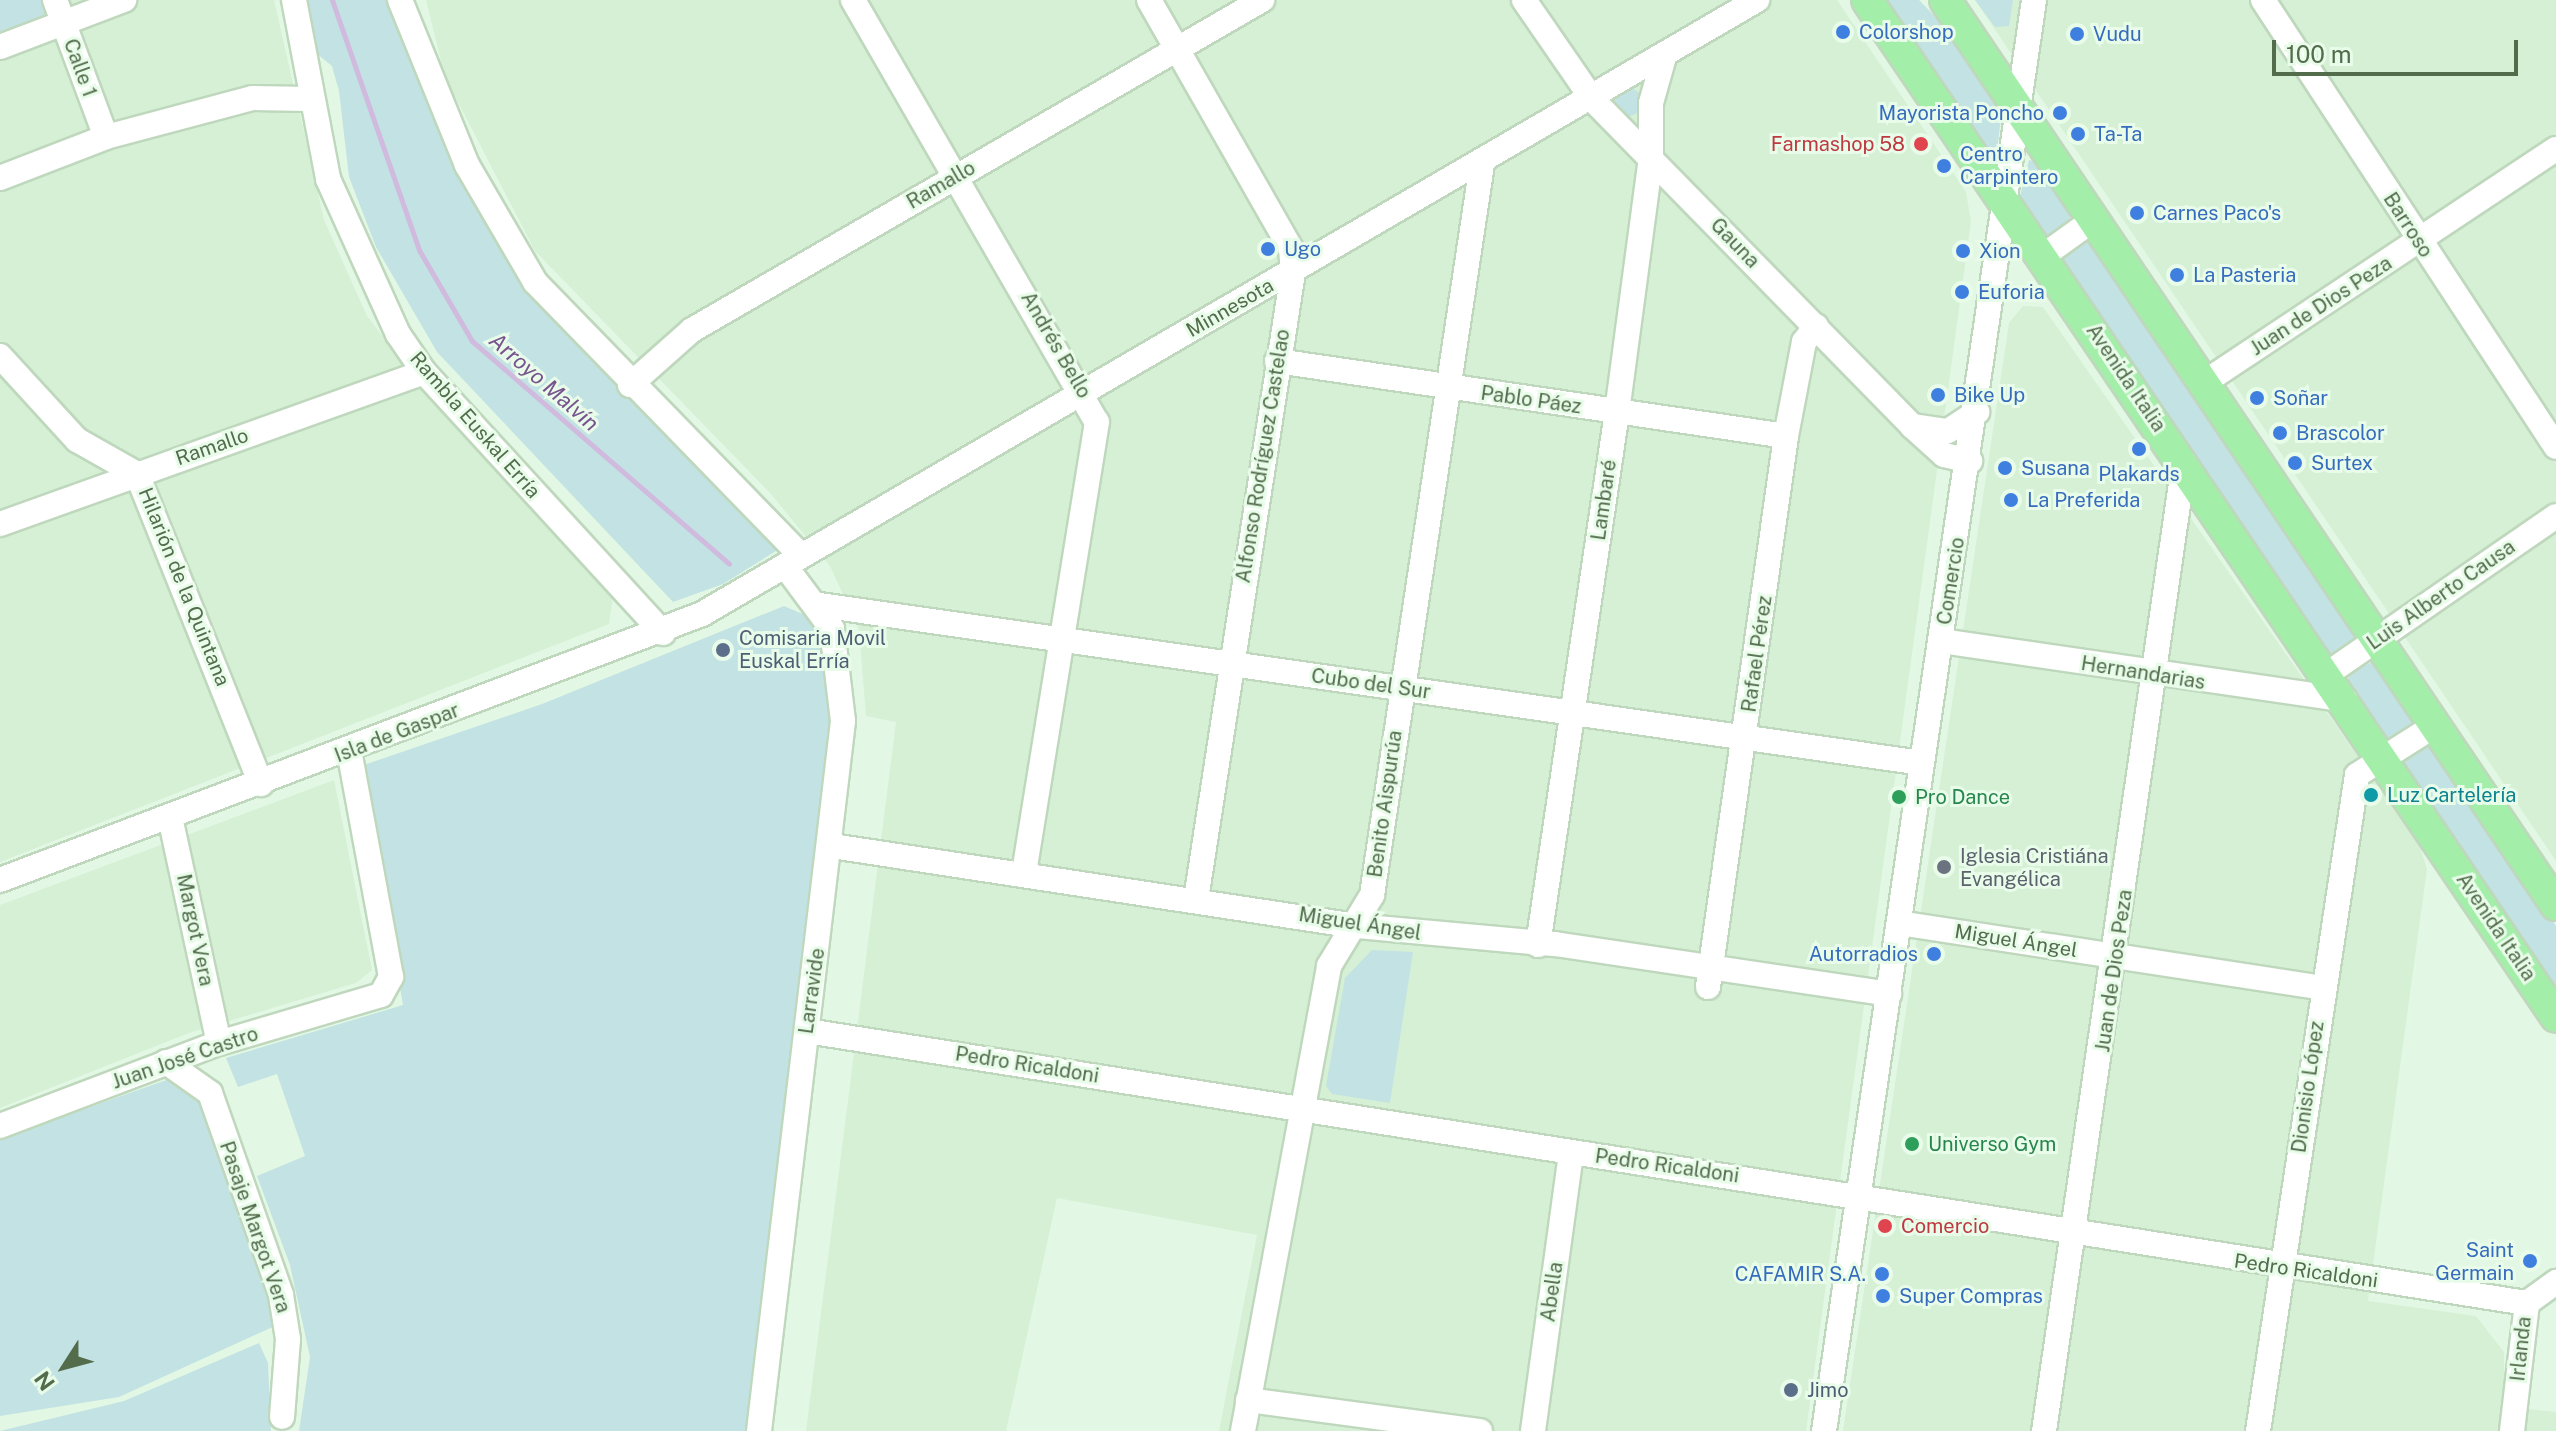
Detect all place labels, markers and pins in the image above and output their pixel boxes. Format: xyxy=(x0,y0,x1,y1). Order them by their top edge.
place label: Colorshop xyxy=(1859,20,1954,44)
place label: Vudu xyxy=(2093,22,2142,46)
marker: Colorshop xyxy=(1834,23,1852,41)
marker: Vudu xyxy=(2068,25,2086,43)
place label: Mayorista Poncho xyxy=(1879,101,2044,125)
marker: Mayorista Poncho xyxy=(2051,104,2069,122)
place label: Ta-Ta xyxy=(2094,122,2142,146)
marker: Ta-Ta xyxy=(2069,125,2087,143)
place label: Farmashop 58 xyxy=(1771,132,1905,156)
marker: Farmashop 58 xyxy=(1912,135,1930,153)
place label: Centro Carpintero xyxy=(1960,142,2058,189)
marker: Centro Carpintero xyxy=(1935,157,1953,175)
place label: Carnes Paco's xyxy=(2153,201,2281,225)
marker: Carnes Paco's xyxy=(2128,204,2146,222)
place label: Ugo xyxy=(1284,237,1321,261)
place label: Xion xyxy=(1979,239,2021,263)
marker: Ugo xyxy=(1259,240,1277,258)
marker: Xion xyxy=(1954,242,1972,260)
place label: La Pasteria xyxy=(2193,263,2296,287)
marker: La Pasteria xyxy=(2168,266,2186,284)
place label: Euforia xyxy=(1978,280,2045,304)
marker: Euforia xyxy=(1953,283,1971,301)
place label: Bike Up xyxy=(1954,383,2025,407)
marker: Bike Up xyxy=(1929,386,1947,404)
place label: Soñar xyxy=(2273,386,2328,410)
marker: Soñar xyxy=(2248,389,2266,407)
place label: Brascolor xyxy=(2296,421,2385,445)
marker: Brascolor xyxy=(2271,424,2289,442)
marker: Plakards xyxy=(2130,440,2148,458)
place label: Surtex xyxy=(2311,451,2373,475)
marker: Surtex xyxy=(2286,454,2304,472)
place label: Susana xyxy=(2021,456,2090,480)
marker: Susana xyxy=(1996,459,2014,477)
place label: Plakards xyxy=(2098,462,2180,486)
place label: La Preferida xyxy=(2027,488,2140,512)
marker: La Preferida xyxy=(2002,491,2020,509)
place label: Comisaria Movil Euskal Erría xyxy=(739,626,886,673)
marker: Comisaria Movil Euskal Erría xyxy=(714,641,732,659)
place label: Luz Cartelería xyxy=(2387,783,2516,807)
place label: Pro Dance xyxy=(1915,785,2010,809)
marker: Luz Cartelería xyxy=(2362,786,2380,804)
marker: Pro Dance xyxy=(1890,788,1908,806)
place label: Iglesia Cristiána Evangélica xyxy=(1960,844,2109,891)
marker: Iglesia Cristiána Evangélica xyxy=(1935,858,1953,876)
place label: Autorradios xyxy=(1809,942,1918,966)
marker: Autorradios xyxy=(1925,945,1943,963)
place label: Universo Gym xyxy=(1928,1132,2056,1156)
marker: Universo Gym xyxy=(1903,1135,1921,1153)
place label: Comercio xyxy=(1901,1214,1989,1238)
marker: Comercio xyxy=(1876,1217,1894,1235)
place label: Saint Germain xyxy=(2435,1238,2514,1285)
marker: Saint Germain xyxy=(2521,1252,2539,1270)
place label: CAFAMIR S.A. xyxy=(1735,1262,1866,1286)
marker: CAFAMIR S.A. xyxy=(1873,1265,1891,1283)
place label: Super Compras xyxy=(1899,1284,2043,1308)
marker: Super Compras xyxy=(1874,1287,1892,1305)
place label: Jimo xyxy=(1807,1378,1848,1402)
marker: Jimo xyxy=(1782,1381,1800,1399)

